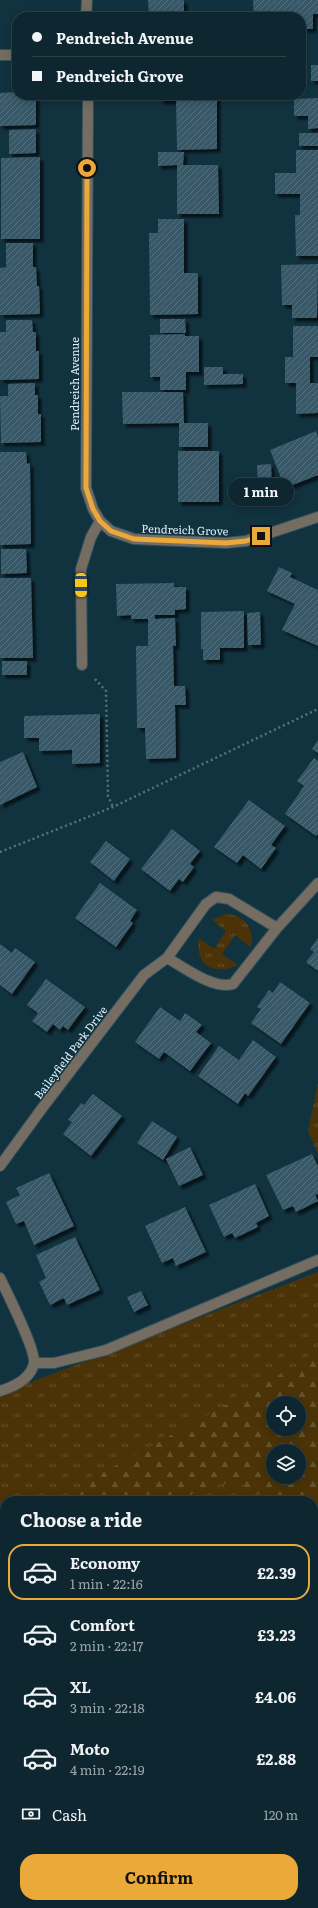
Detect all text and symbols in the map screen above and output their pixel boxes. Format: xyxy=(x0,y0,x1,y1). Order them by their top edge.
text: Pendreich Avenue xyxy=(56,26,193,49)
text: Pendreich Grove xyxy=(56,64,184,87)
route start xyxy=(78,159,96,177)
street label: Pendreich Avenue xyxy=(66,337,82,431)
callout: 1 min xyxy=(228,478,294,506)
text: 1 min xyxy=(244,482,278,501)
street label: Pendreich Grove xyxy=(141,519,229,539)
route end xyxy=(252,527,270,545)
car xyxy=(75,573,87,597)
street label: Baileyfield Park Drive xyxy=(30,1002,110,1102)
map controls xyxy=(266,1396,306,1484)
button: locate xyxy=(266,1396,306,1436)
button: layers xyxy=(266,1444,306,1484)
text: Choose a ride xyxy=(20,1506,142,1533)
text: Economy xyxy=(70,1551,140,1574)
icon: car xyxy=(22,1554,58,1590)
text: £2.39 xyxy=(257,1561,296,1584)
text: 1 min · 22:16 xyxy=(70,1574,143,1593)
text: Comfort xyxy=(70,1613,135,1636)
icon: car xyxy=(22,1616,58,1652)
text: £3.23 xyxy=(257,1623,296,1646)
text: 2 min · 22:17 xyxy=(70,1636,143,1655)
text: XL xyxy=(70,1675,91,1698)
icon: car xyxy=(22,1678,58,1714)
text: £4.06 xyxy=(255,1685,296,1708)
text: 3 min · 22:18 xyxy=(70,1698,145,1717)
text: Moto xyxy=(70,1737,110,1760)
icon: car xyxy=(22,1740,58,1776)
text: £2.88 xyxy=(256,1747,296,1770)
text: 4 min · 22:19 xyxy=(70,1760,144,1779)
icon: cash xyxy=(20,1803,42,1825)
text: Cash xyxy=(52,1803,87,1826)
text: 120 m xyxy=(263,1805,298,1824)
button: Confirm xyxy=(20,1854,298,1900)

